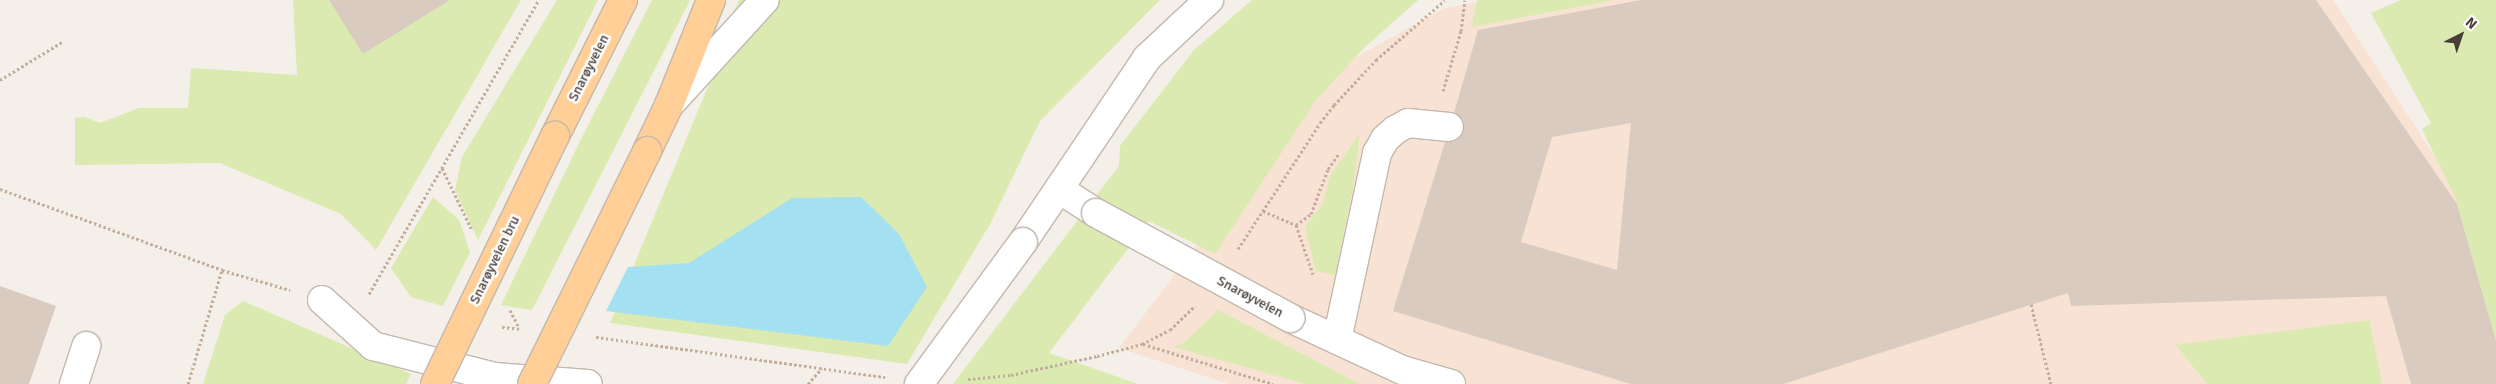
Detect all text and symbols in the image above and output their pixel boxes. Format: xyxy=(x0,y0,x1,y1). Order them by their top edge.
north arrow xyxy=(2436,10,2486,60)
text: N xyxy=(2462,14,2480,33)
street label: Snarøyveien xyxy=(565,32,613,104)
street label: Snarøyveien bru xyxy=(466,213,524,307)
street label: Snarøyveien xyxy=(1214,273,1286,321)

